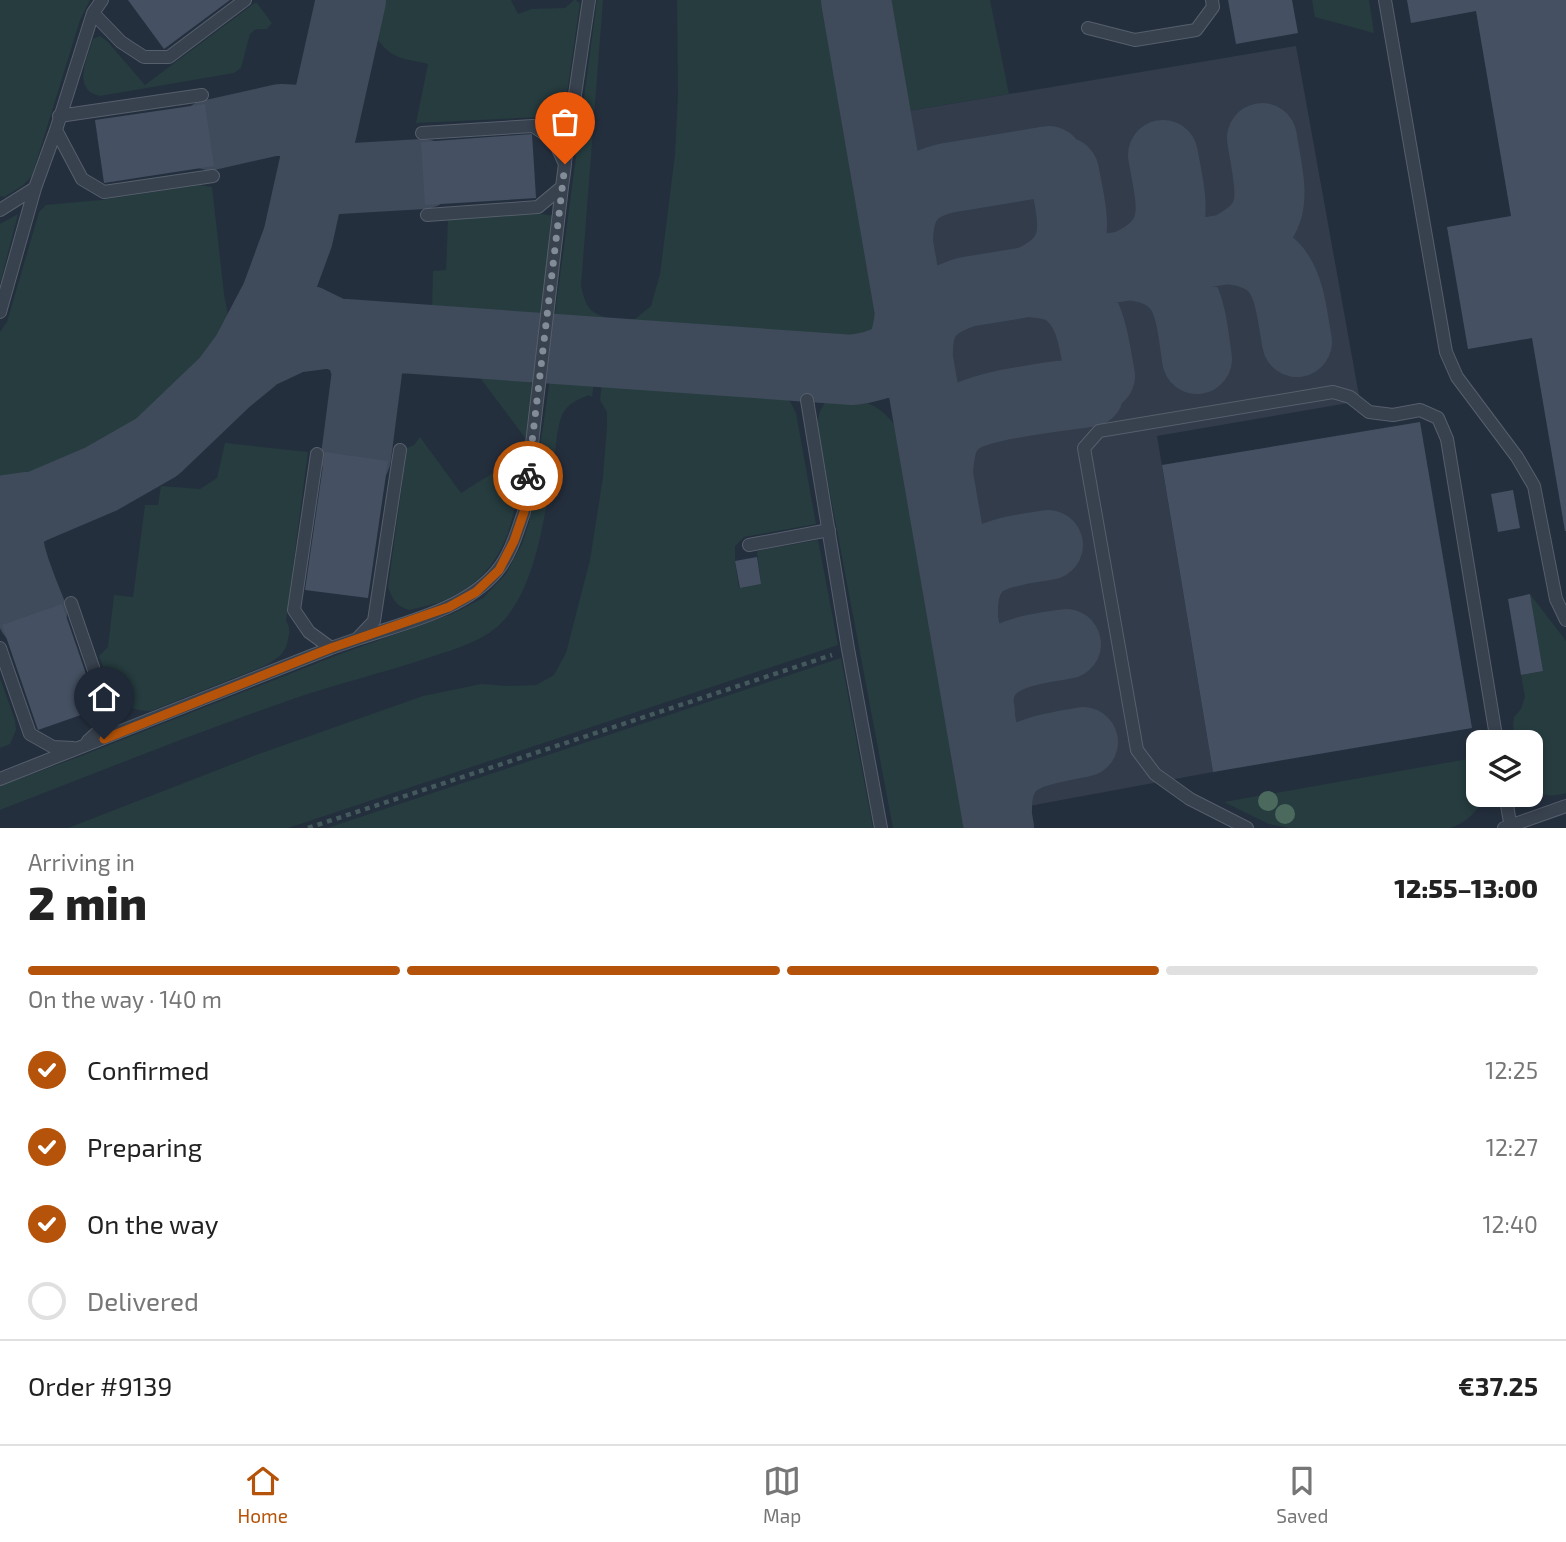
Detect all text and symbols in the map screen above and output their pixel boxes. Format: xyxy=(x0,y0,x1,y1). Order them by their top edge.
pin xyxy=(535,92,595,164)
icon: bag xyxy=(546,103,584,141)
courier xyxy=(493,441,563,511)
icon: bike xyxy=(509,457,547,495)
pin xyxy=(74,667,134,739)
icon: home xyxy=(85,678,123,716)
map controls xyxy=(1466,730,1543,807)
button: layers xyxy=(1466,730,1543,807)
text: Arriving in xyxy=(28,848,135,876)
text: 12:55–13:00 xyxy=(1394,872,1538,903)
text: 2 min xyxy=(28,874,147,929)
text: On the way · 140 m xyxy=(28,985,222,1013)
icon: check xyxy=(28,1051,66,1089)
text: Confirmed xyxy=(87,1054,210,1085)
text: 12:25 xyxy=(1485,1056,1538,1084)
icon: check xyxy=(28,1128,66,1166)
text: Preparing xyxy=(87,1131,202,1162)
text: 12:27 xyxy=(1486,1133,1538,1161)
icon: check xyxy=(28,1205,66,1243)
text: On the way xyxy=(87,1208,218,1239)
text: 12:40 xyxy=(1482,1210,1538,1238)
text: Delivered xyxy=(87,1285,199,1316)
text: Order #9139 xyxy=(28,1370,172,1401)
text: €37.25 xyxy=(1458,1370,1538,1401)
tab: Home xyxy=(238,1462,288,1527)
tab: Map xyxy=(763,1462,801,1527)
tab: Saved xyxy=(1276,1462,1328,1527)

